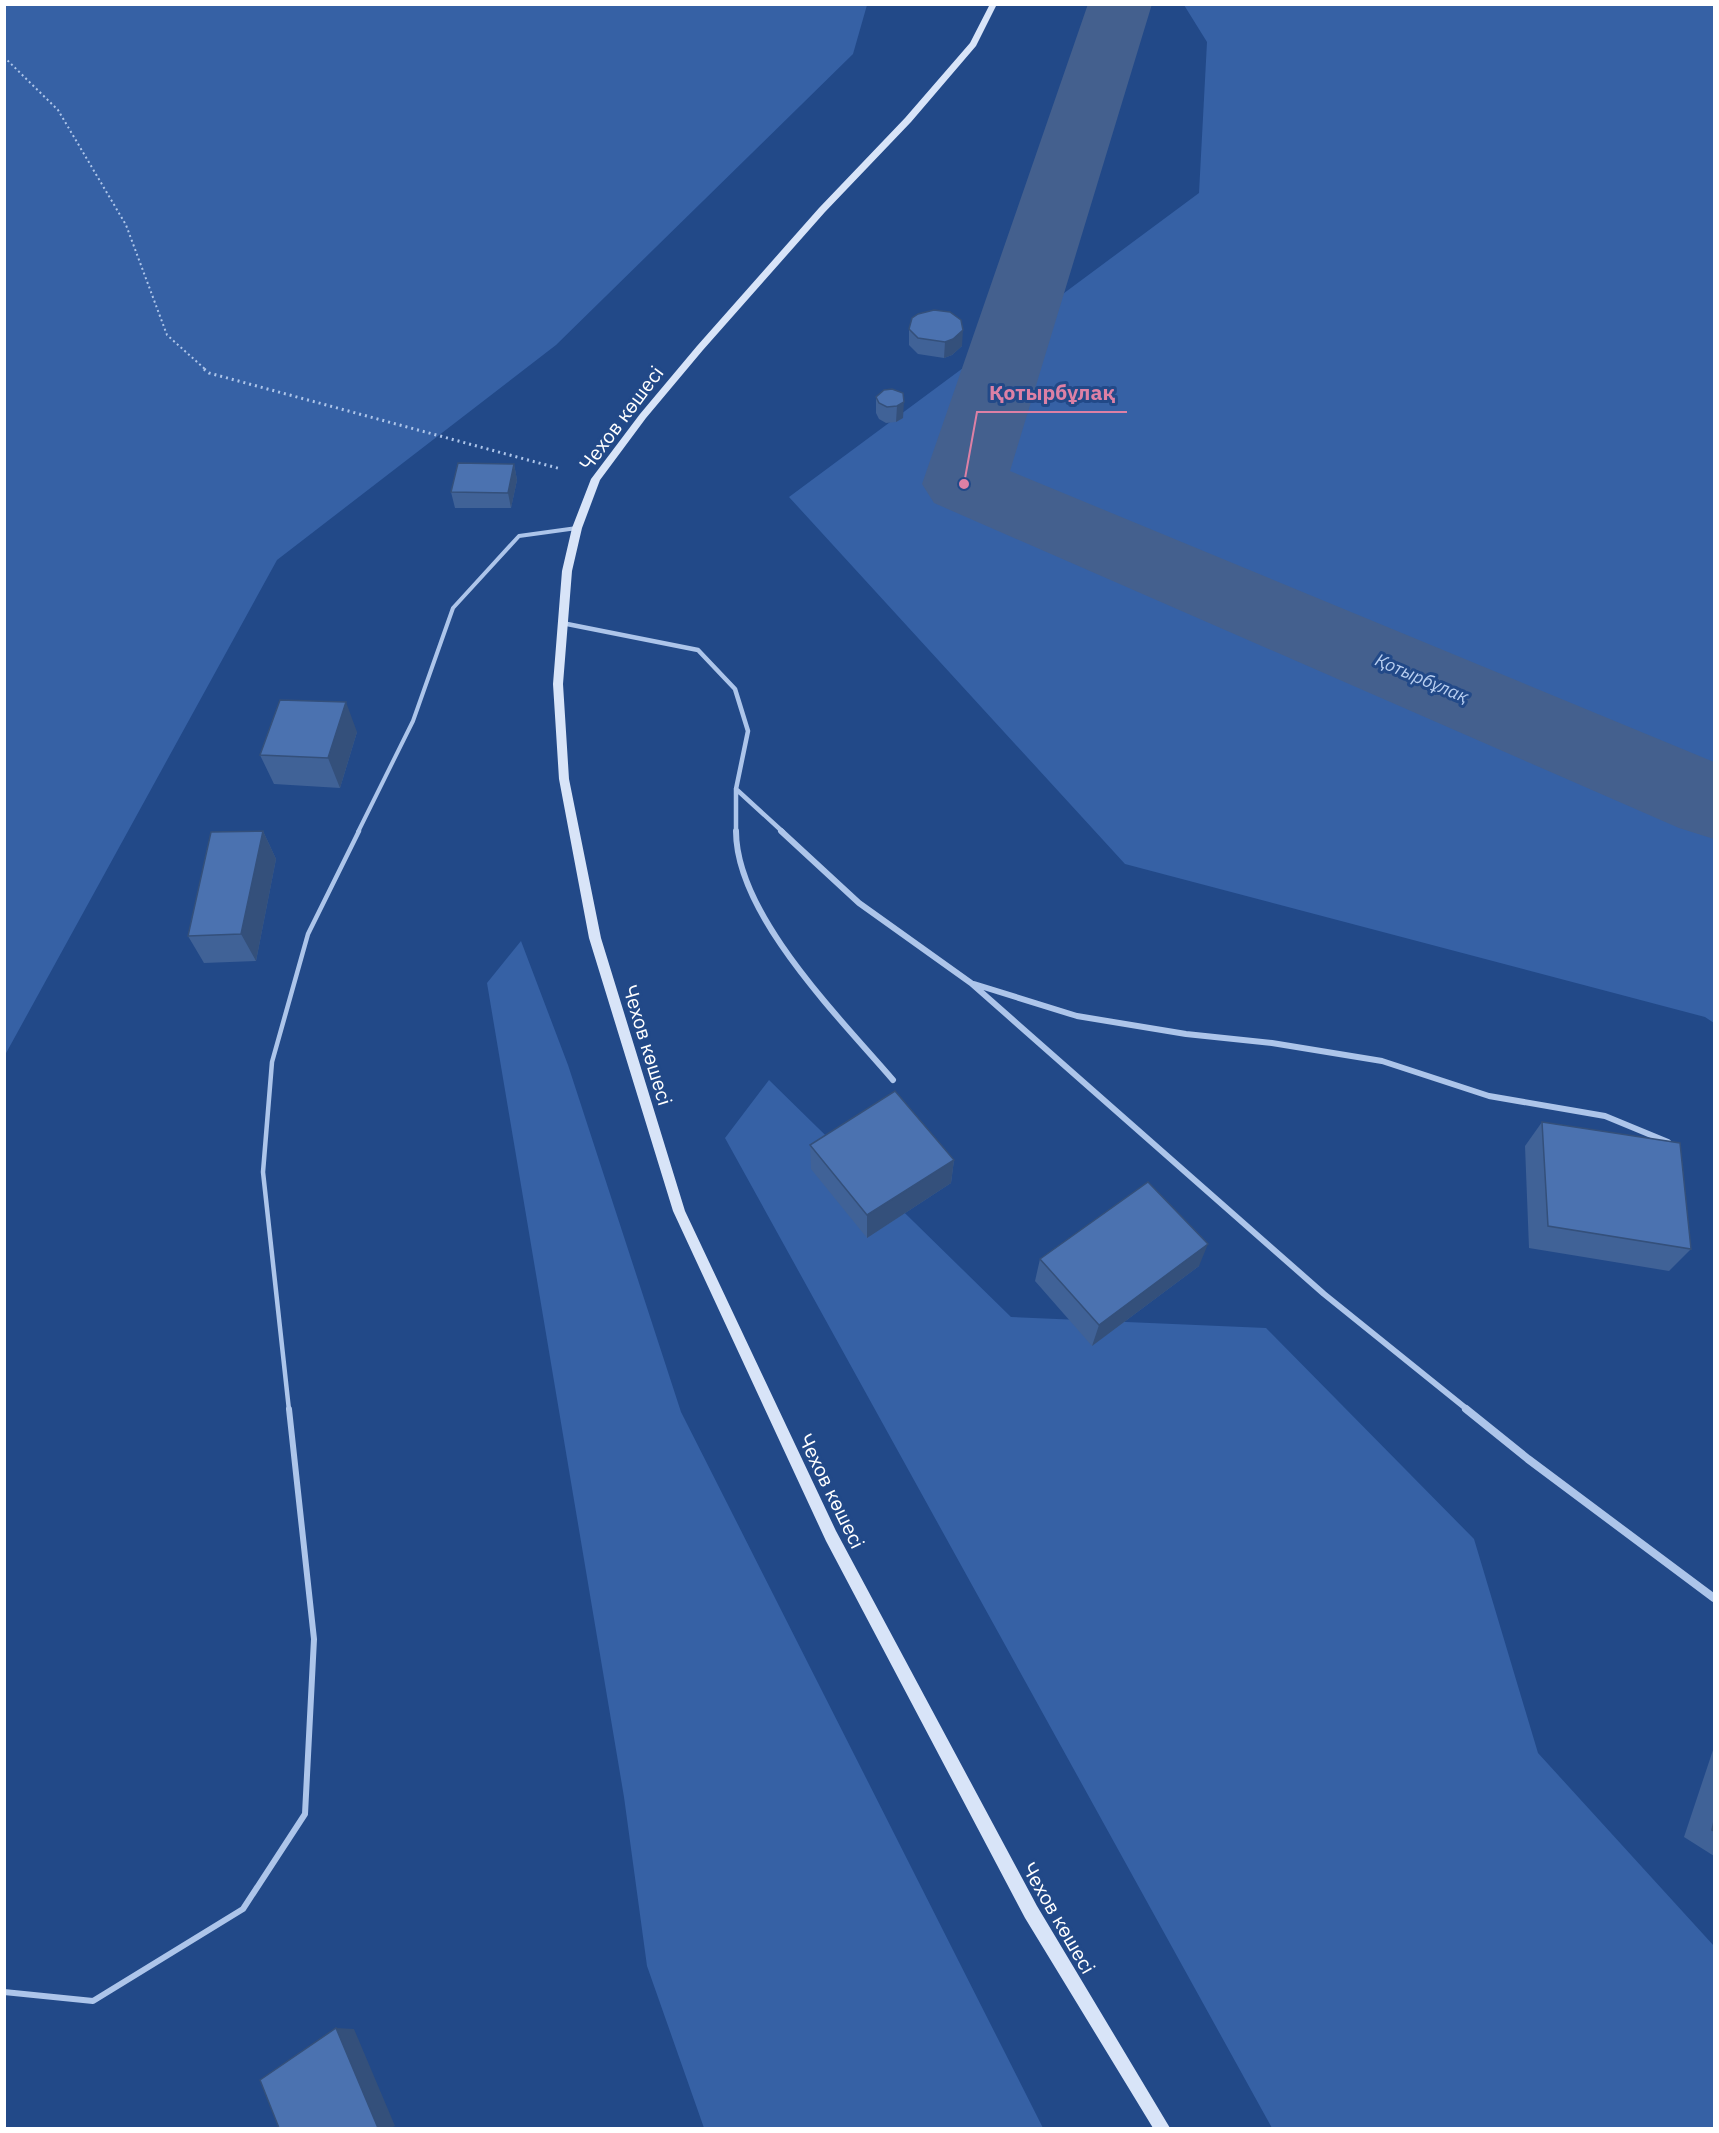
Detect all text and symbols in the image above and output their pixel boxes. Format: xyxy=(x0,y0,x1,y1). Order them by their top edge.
street label: Чехов көшесі xyxy=(573,360,669,476)
callout: Қотырбұлақ xyxy=(977,373,1127,412)
text: Қотырбұлақ xyxy=(989,378,1115,406)
water label: Қотырбұлақ xyxy=(1372,648,1472,708)
street label: Чехов көшесі xyxy=(617,982,679,1108)
street label: Чехов көшесі xyxy=(793,1429,871,1553)
street label: Чехов көшесі xyxy=(1016,1857,1102,1979)

